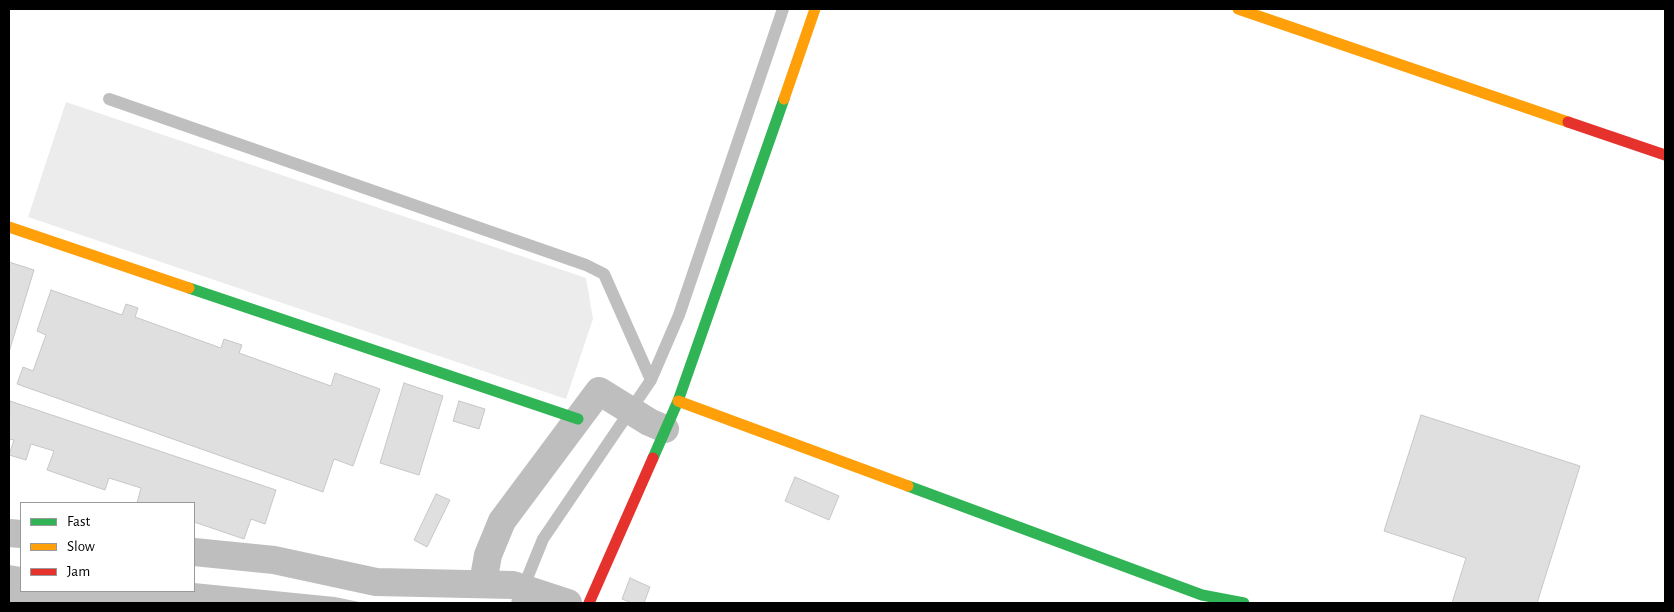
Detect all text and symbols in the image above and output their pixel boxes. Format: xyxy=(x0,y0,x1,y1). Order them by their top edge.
legend xyxy=(20,502,195,592)
text: Fast xyxy=(67,514,90,529)
text: Slow xyxy=(67,539,95,554)
text: Jam xyxy=(67,564,90,579)

